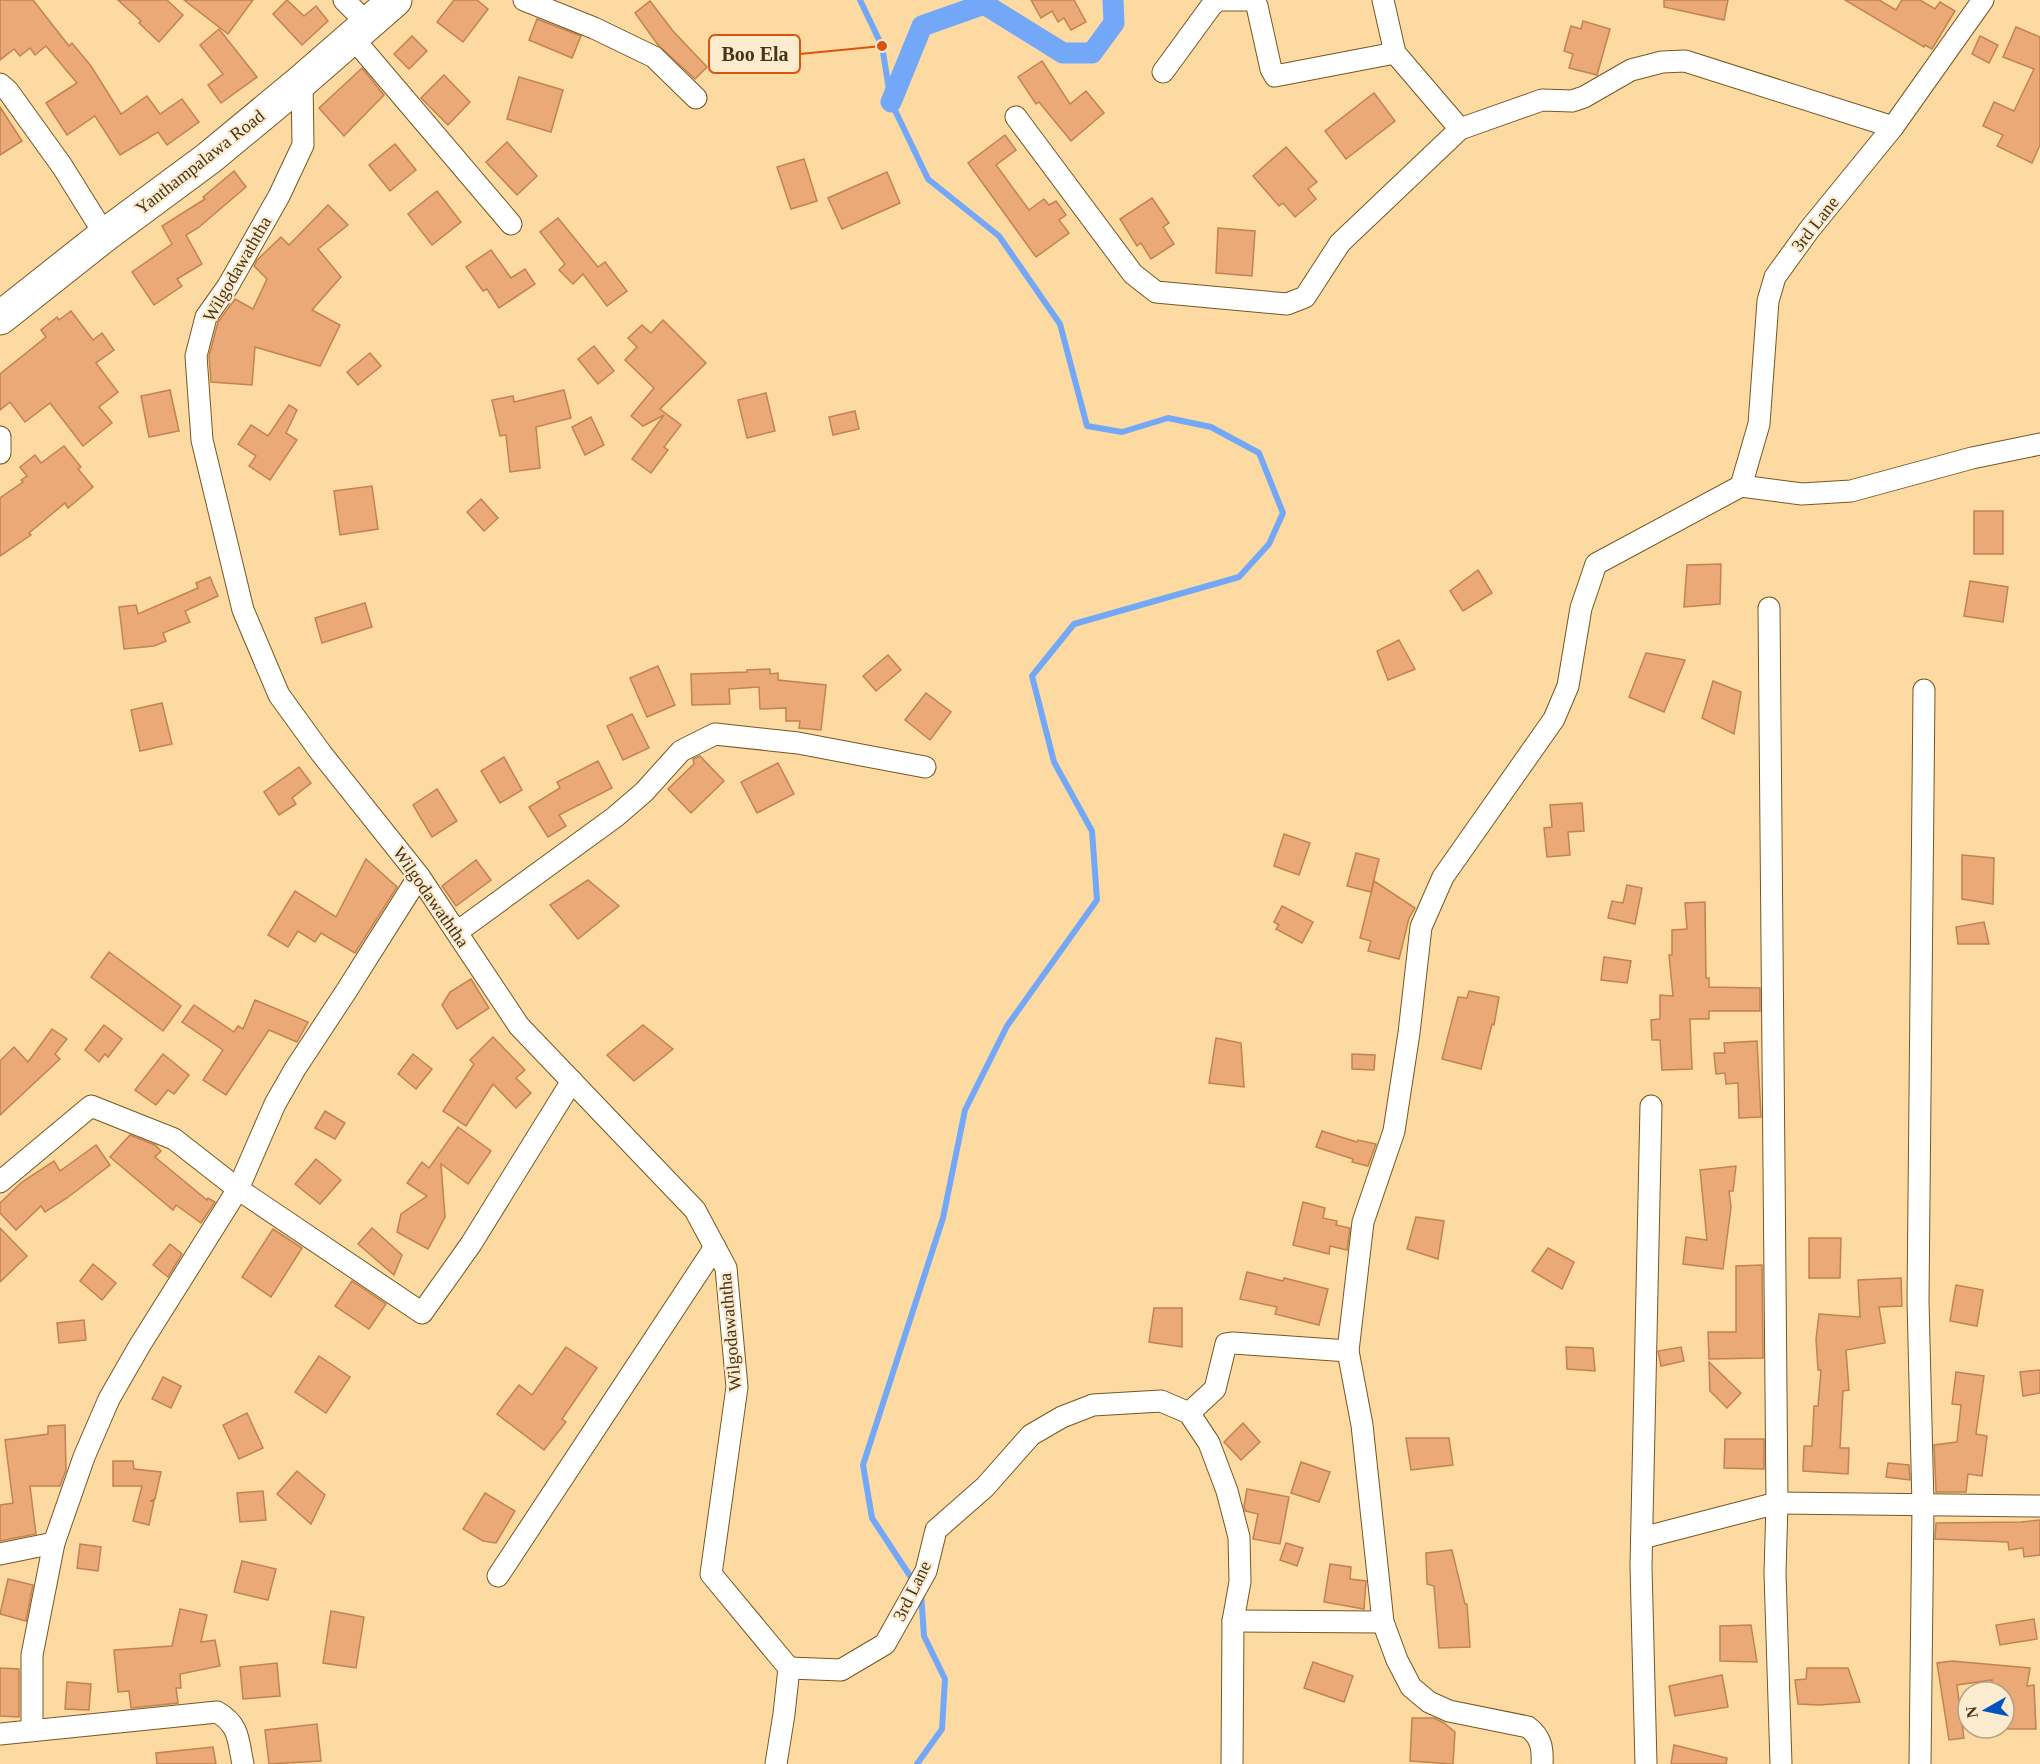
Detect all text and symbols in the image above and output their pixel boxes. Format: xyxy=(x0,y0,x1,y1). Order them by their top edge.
callout: Boo Ela xyxy=(709,35,800,73)
text: Boo Ela xyxy=(721,43,789,65)
street label: Yanthampalawa Road xyxy=(132,106,268,218)
street label: 3rd Lane xyxy=(1787,192,1843,256)
street label: Wilgodawaththa xyxy=(199,213,275,325)
street label: Wilgodawaththa xyxy=(389,843,473,951)
street label: Wilgodawaththa xyxy=(715,1272,745,1392)
street label: 3rd Lane xyxy=(889,1558,935,1624)
north arrow xyxy=(1956,1680,2016,1740)
text: N xyxy=(1962,1705,1981,1719)

